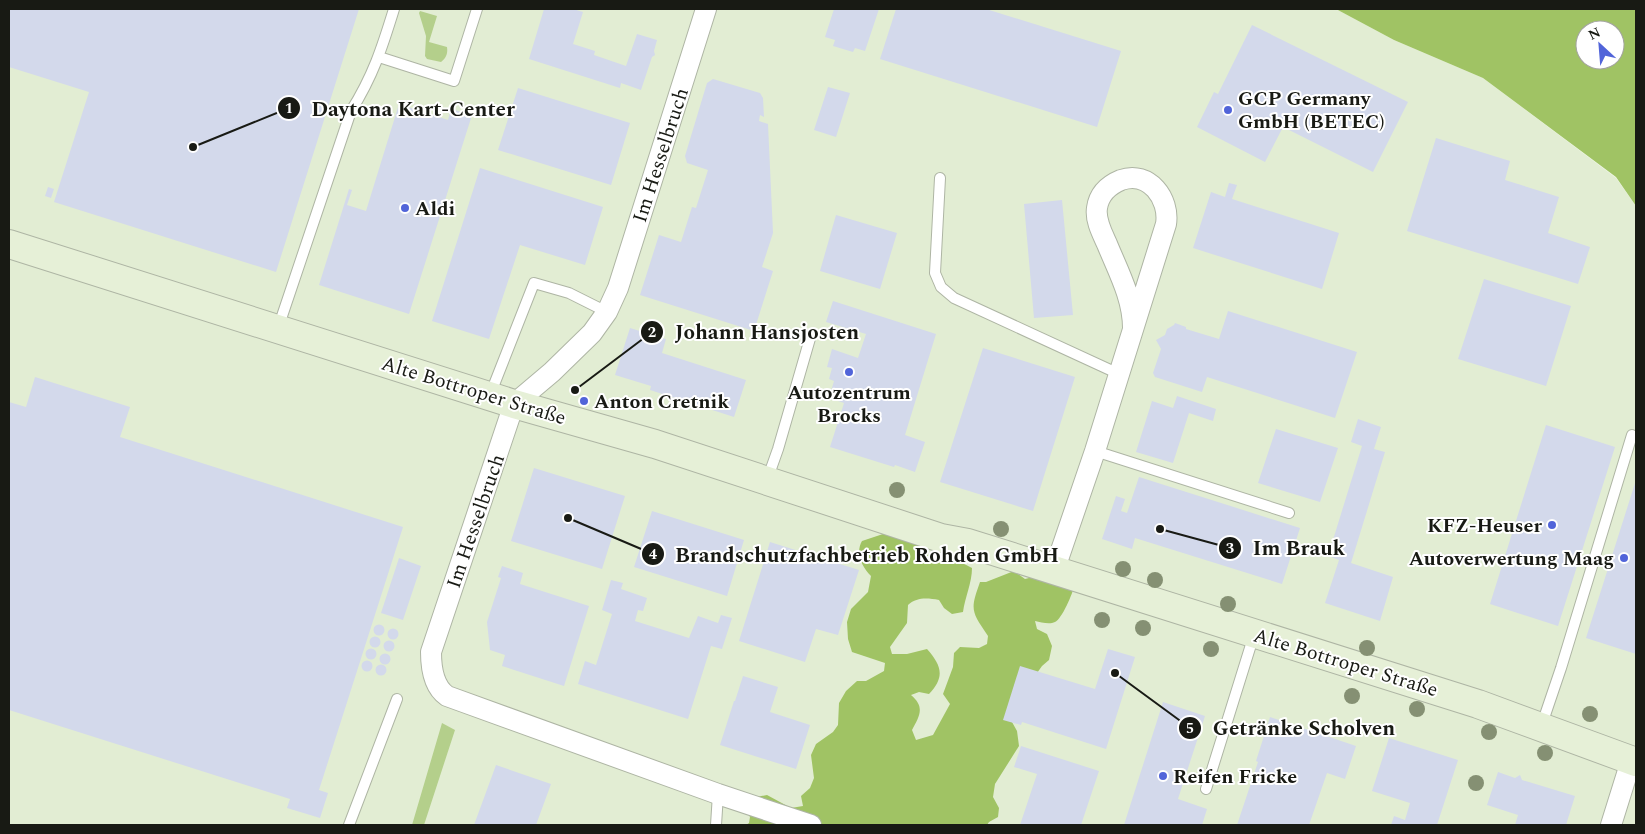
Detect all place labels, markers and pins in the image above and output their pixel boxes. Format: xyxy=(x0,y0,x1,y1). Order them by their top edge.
place label: GCP Germany GmbH (BETEC) xyxy=(1238,84,1384,137)
callout: Daytona Kart-Center xyxy=(276,90,525,126)
marker: GCP Germany GmbH (BETEC) xyxy=(1222,104,1234,116)
place label: Aldi xyxy=(415,194,455,224)
marker: Aldi xyxy=(399,202,411,214)
callout: Johann Hansjosten xyxy=(640,314,870,350)
marker: Autozentrum Brocks xyxy=(843,366,855,378)
place label: Autozentrum Brocks xyxy=(787,378,911,431)
place label: Anton Cretnik xyxy=(594,387,729,417)
marker: Anton Cretnik xyxy=(578,395,590,407)
place label: KFZ-Heuser xyxy=(1427,511,1542,541)
marker: KFZ-Heuser xyxy=(1546,519,1558,531)
callout: Im Brauk xyxy=(1217,530,1355,566)
callout: Brandschutzfachbetrieb Rohden GmbH xyxy=(640,536,1070,572)
place label: Autoverwertung Maag xyxy=(1409,544,1614,574)
marker: Autoverwertung Maag xyxy=(1618,552,1630,564)
callout: Getränke Scholven xyxy=(1178,710,1405,746)
place label: Reifen Fricke xyxy=(1173,762,1297,792)
marker: Reifen Fricke xyxy=(1157,770,1169,782)

